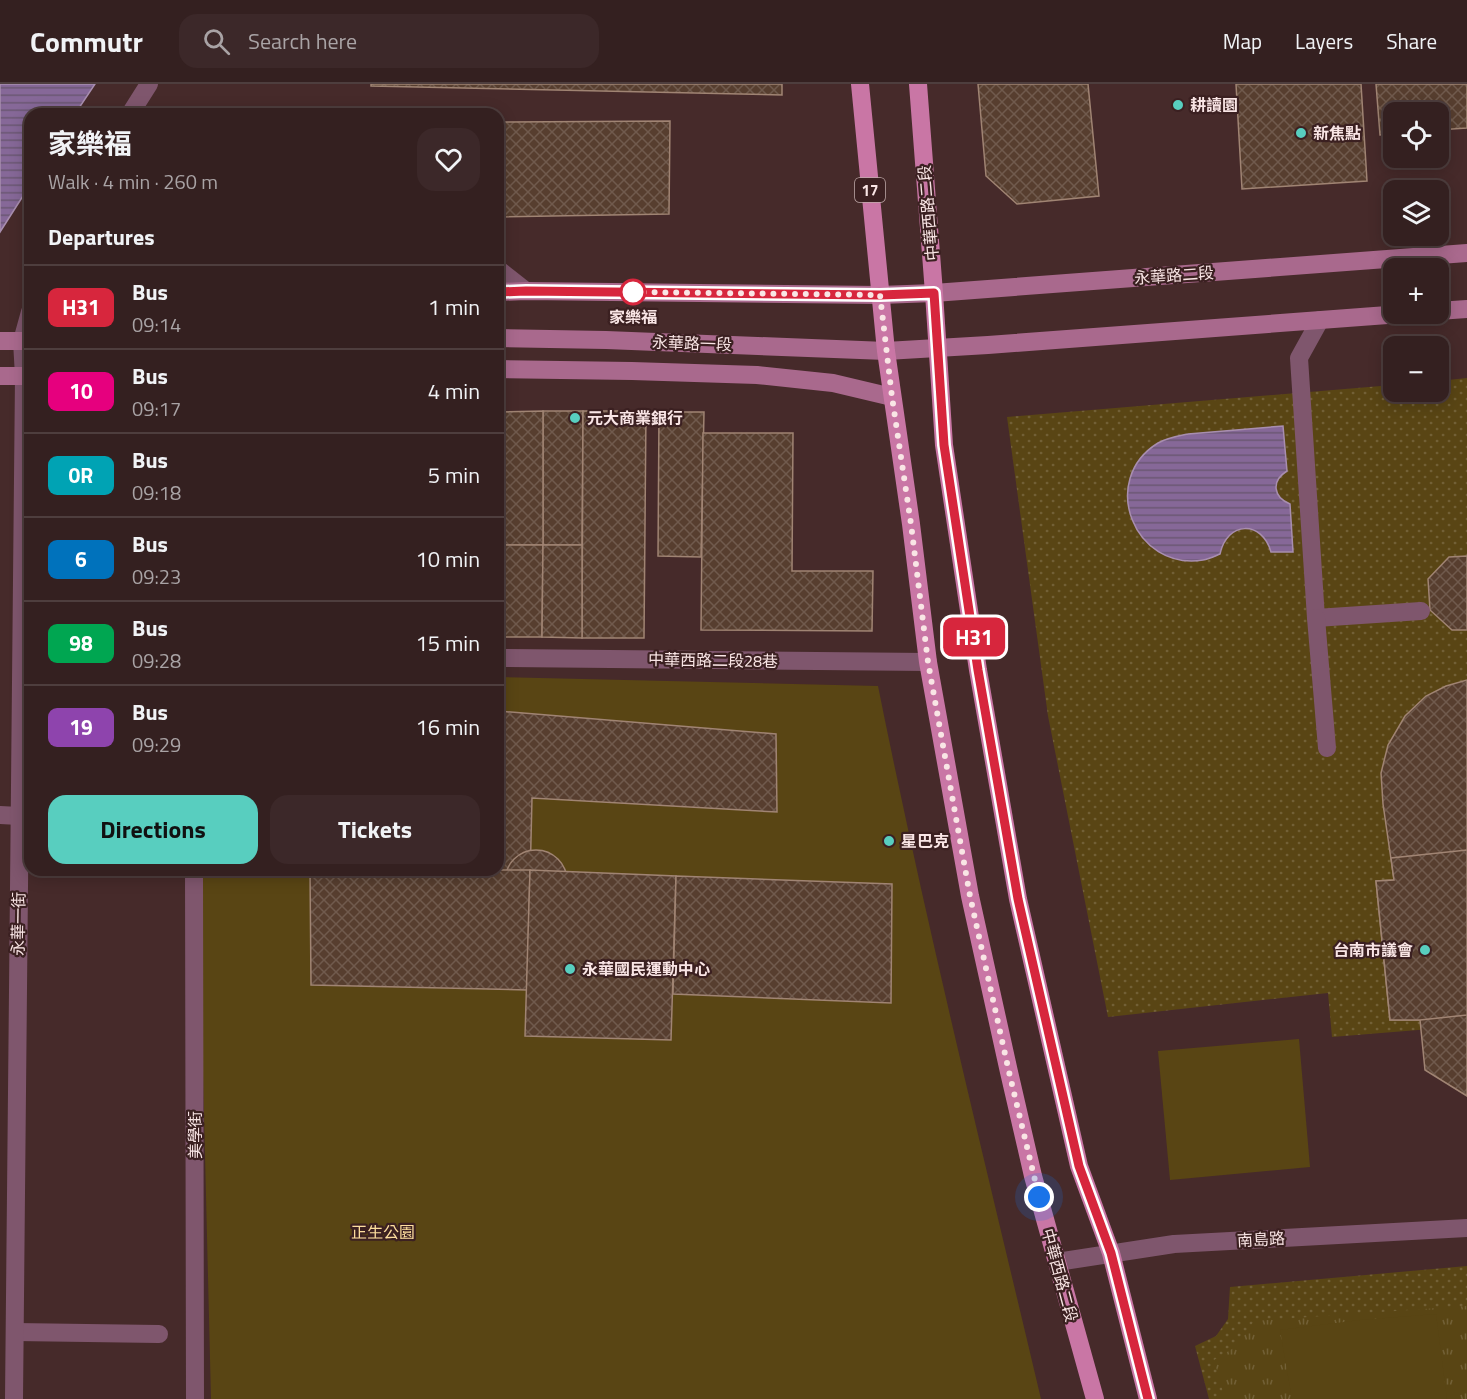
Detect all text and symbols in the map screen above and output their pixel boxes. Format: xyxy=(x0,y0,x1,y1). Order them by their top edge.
search box xyxy=(179,14,599,68)
text: Commutr xyxy=(30,20,143,63)
text: Search here xyxy=(248,24,357,58)
icon: search xyxy=(200,25,233,58)
text: Map xyxy=(1223,25,1262,57)
text: Layers xyxy=(1295,25,1353,57)
text: Share xyxy=(1386,25,1437,57)
place label: 耕讀園 xyxy=(1190,93,1238,117)
marker: 耕讀園 xyxy=(1171,98,1185,112)
map controls xyxy=(1383,102,1449,402)
button: locate xyxy=(1383,102,1449,168)
place label: 新焦點 xyxy=(1313,121,1361,145)
text: 家樂福 xyxy=(48,122,132,165)
marker: 新焦點 xyxy=(1294,126,1308,140)
button: heart xyxy=(417,128,480,191)
street label: 中華西路二段 xyxy=(912,164,944,262)
text: Walk · 4 min · 260 m xyxy=(48,166,218,197)
road number: 17 xyxy=(855,178,885,202)
button: layers xyxy=(1383,180,1449,246)
text: Departures xyxy=(48,220,155,254)
button: + xyxy=(1383,258,1449,324)
street label: 永華路二段 xyxy=(1133,260,1215,290)
text: Bus xyxy=(132,275,168,309)
marker: 家樂福 xyxy=(620,279,646,305)
text: 1 min xyxy=(428,290,480,324)
text: H31 xyxy=(62,291,100,323)
place label: 家樂福 xyxy=(609,305,657,329)
text: 09:14 xyxy=(132,309,181,340)
street label: 永華路一段 xyxy=(652,330,732,356)
button: − xyxy=(1383,336,1449,402)
text: Bus xyxy=(132,359,168,393)
text: 4 min xyxy=(428,374,480,408)
text: 10 xyxy=(69,375,93,407)
text: 09:17 xyxy=(132,393,181,424)
place label: 元大商業銀行 xyxy=(587,406,683,430)
marker: 元大商業銀行 xyxy=(568,411,582,425)
text: Bus xyxy=(132,443,168,477)
text: 5 min xyxy=(428,458,480,492)
text: 0R xyxy=(69,459,93,491)
text: 09:18 xyxy=(132,477,181,508)
text: Bus xyxy=(132,527,168,561)
text: 10 min xyxy=(415,542,480,576)
text: 6 xyxy=(75,543,87,575)
text: 09:23 xyxy=(132,561,181,592)
text: Bus xyxy=(132,611,168,645)
line badge: H31 xyxy=(940,618,1008,656)
text: H31 xyxy=(955,621,993,653)
text: 15 min xyxy=(415,626,480,660)
text: 98 xyxy=(69,627,93,659)
text: 09:28 xyxy=(132,645,181,676)
street label: 中華西路二段28巷 xyxy=(648,647,778,673)
text: Bus xyxy=(132,695,168,729)
text: 16 min xyxy=(415,710,480,744)
text: 19 xyxy=(69,711,93,743)
text: 09:29 xyxy=(132,729,181,760)
button: Directions xyxy=(48,795,258,864)
button: Tickets xyxy=(270,795,480,864)
place label: 星巴克 xyxy=(901,829,949,853)
marker: 星巴克 xyxy=(882,834,896,848)
street label: 永華一街 xyxy=(5,892,31,956)
place label: 台南市議會 xyxy=(1333,938,1413,962)
marker: 台南市議會 xyxy=(1418,943,1432,957)
place label: 永華國民運動中心 xyxy=(582,957,710,981)
marker: 永華國民運動中心 xyxy=(563,962,577,976)
street label: 美學街 xyxy=(183,1111,207,1159)
your location xyxy=(1024,1182,1054,1212)
park label: 正生公園 xyxy=(351,1220,415,1244)
street label: 中華西路二段 xyxy=(1036,1226,1084,1324)
street label: 南島路 xyxy=(1236,1226,1286,1252)

